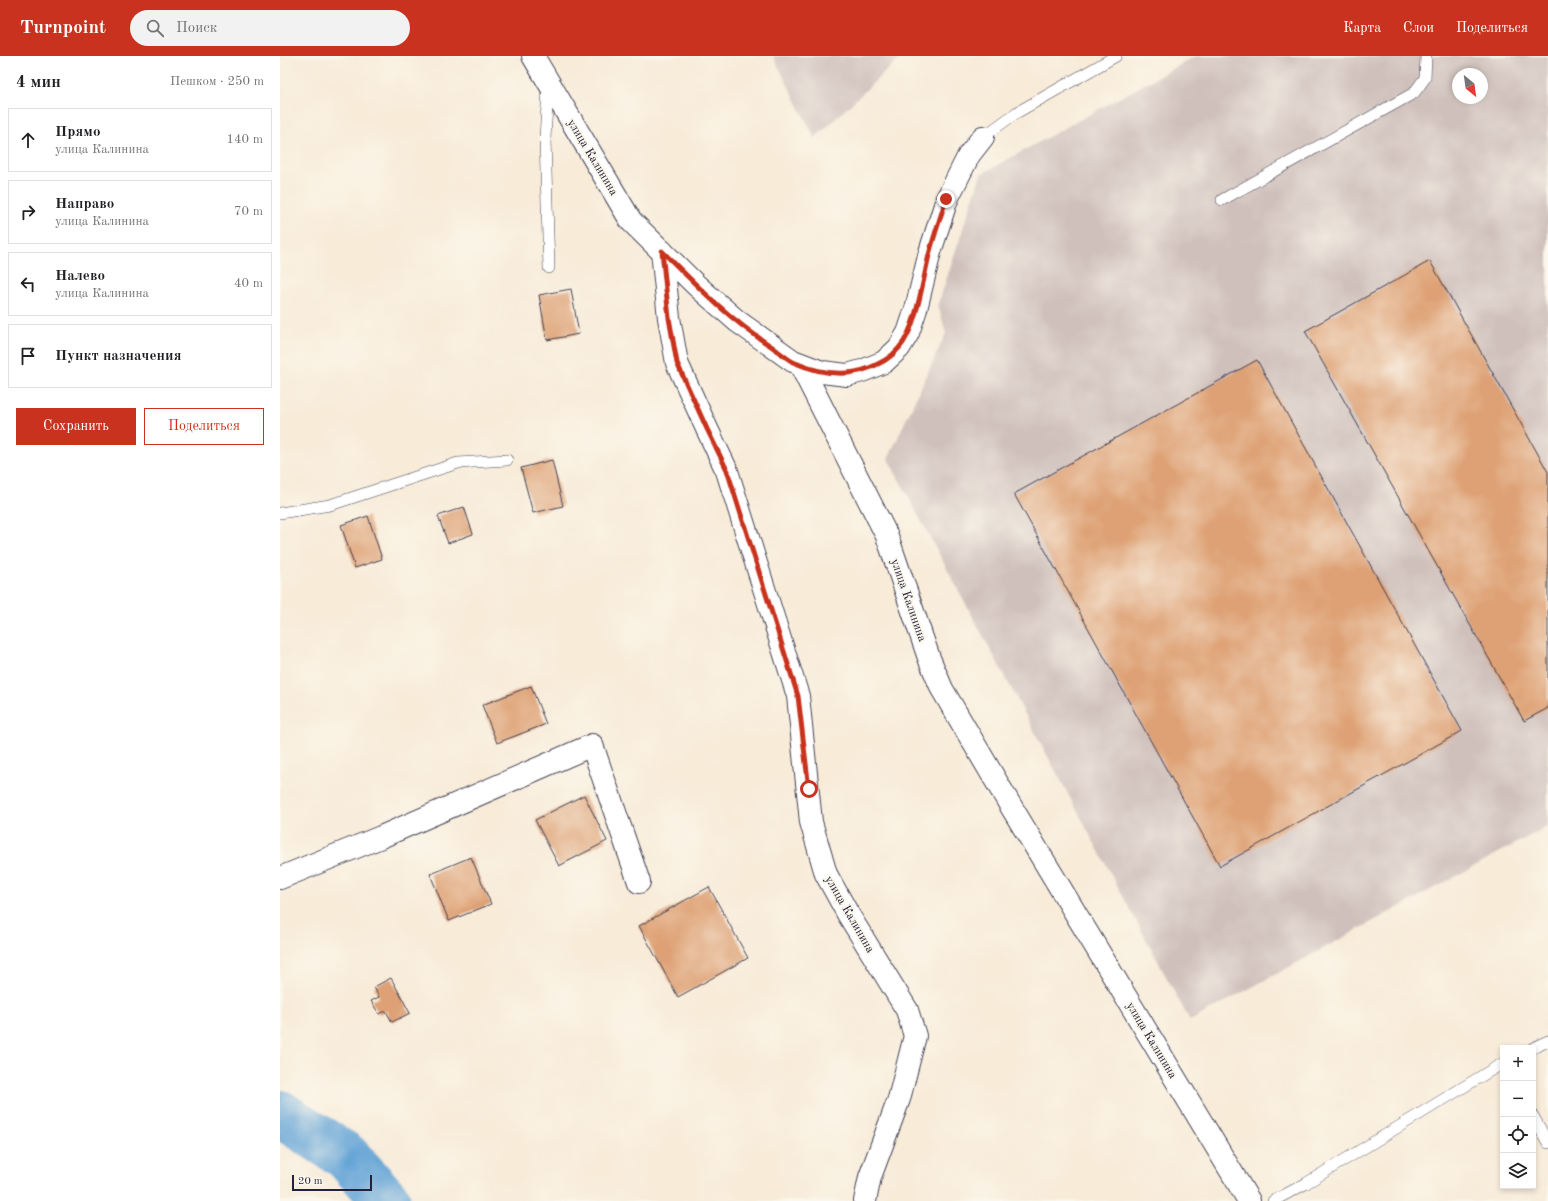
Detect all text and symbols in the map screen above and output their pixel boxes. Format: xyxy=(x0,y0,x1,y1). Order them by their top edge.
search box xyxy=(130,10,410,46)
icon: search xyxy=(144,17,166,39)
text: Turnpoint xyxy=(20,19,106,38)
text: Поиск xyxy=(176,21,217,36)
text: Карта xyxy=(1343,21,1381,35)
text: Слои xyxy=(1403,21,1434,35)
text: Поделиться xyxy=(1456,21,1528,35)
north arrow xyxy=(1452,68,1488,104)
text: 4 мин xyxy=(16,74,61,91)
text: Пешком · 250 m xyxy=(170,75,264,88)
street label: улица Калинина xyxy=(565,117,620,198)
text: Прямо xyxy=(55,125,101,140)
icon: ahead xyxy=(17,129,39,151)
text: 140 m xyxy=(226,133,263,146)
text: улица Калинина xyxy=(55,143,149,156)
route end xyxy=(937,190,955,208)
text: Направо xyxy=(55,197,114,212)
icon: right xyxy=(17,201,39,223)
text: 70 m xyxy=(234,205,263,218)
text: улица Калинина xyxy=(55,215,149,228)
text: Налево xyxy=(55,269,105,284)
icon: left xyxy=(17,273,39,295)
text: 40 m xyxy=(234,277,263,290)
text: улица Калинина xyxy=(55,287,149,300)
icon: arrive xyxy=(17,345,39,367)
text: Пункт назначения xyxy=(55,349,182,364)
button: Сохранить xyxy=(16,408,136,445)
button: Поделиться xyxy=(144,408,264,445)
street label: улица Калинина xyxy=(888,557,928,643)
route start xyxy=(800,780,818,798)
street label: улица Калинина xyxy=(822,874,876,955)
street label: улица Калинина xyxy=(1124,1000,1179,1081)
map controls xyxy=(1500,1045,1536,1189)
button: + xyxy=(1500,1045,1536,1081)
button: − xyxy=(1500,1081,1536,1117)
button: locate xyxy=(1500,1117,1536,1153)
button: layers xyxy=(1500,1153,1536,1189)
scale bar xyxy=(292,1173,372,1192)
text: 20 m xyxy=(298,1176,323,1187)

